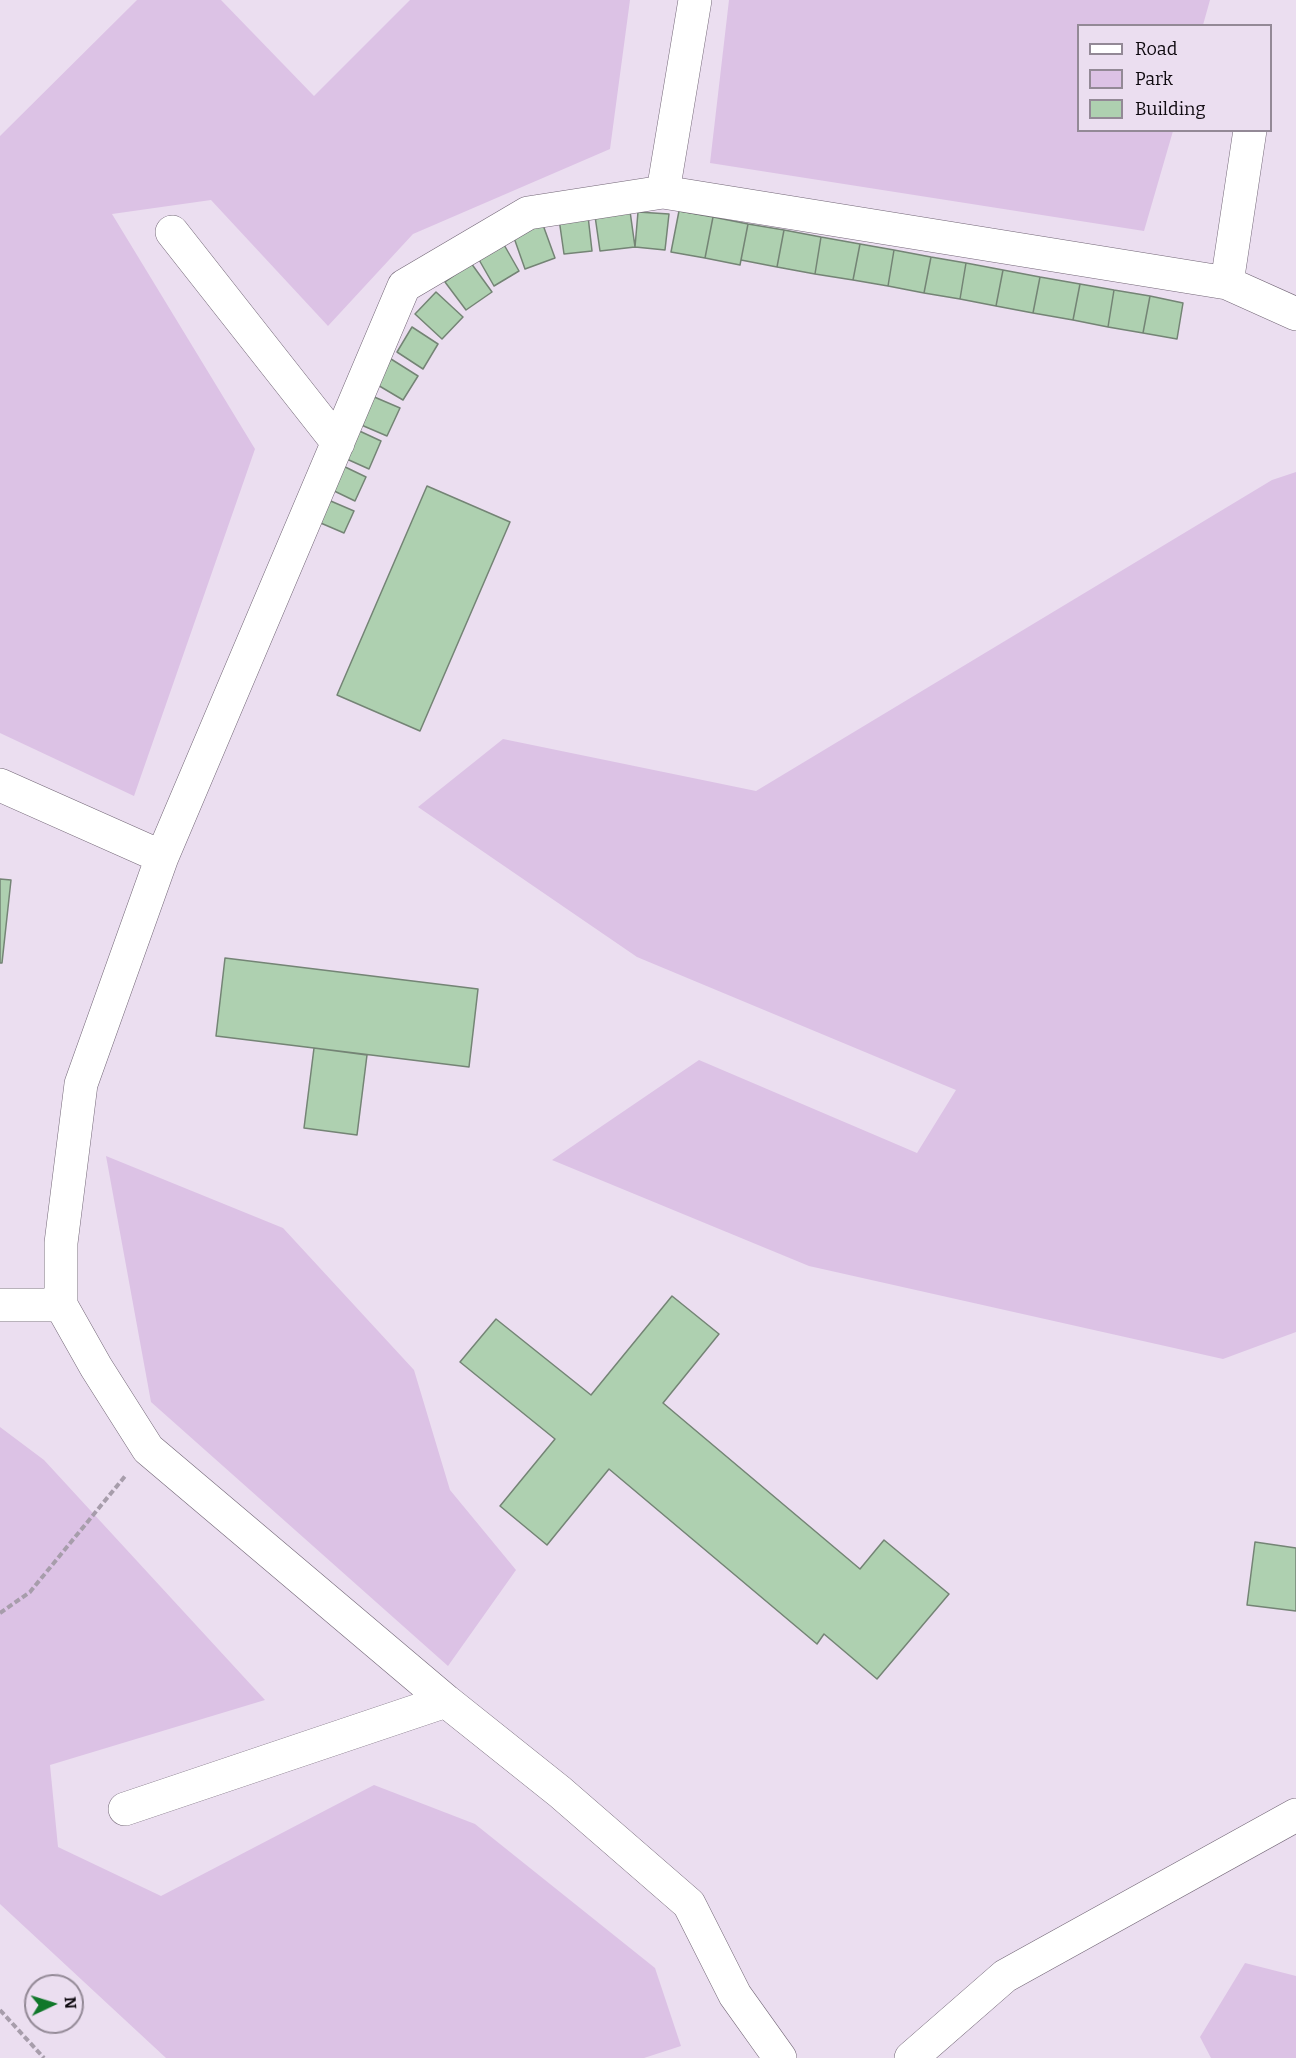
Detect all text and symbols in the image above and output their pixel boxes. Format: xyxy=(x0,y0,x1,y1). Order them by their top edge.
legend xyxy=(1077,24,1272,132)
text: Road xyxy=(1135,38,1177,60)
text: Park xyxy=(1135,68,1173,90)
text: Building xyxy=(1135,98,1206,120)
north arrow xyxy=(24,1974,84,2034)
text: N xyxy=(61,1996,80,2010)

